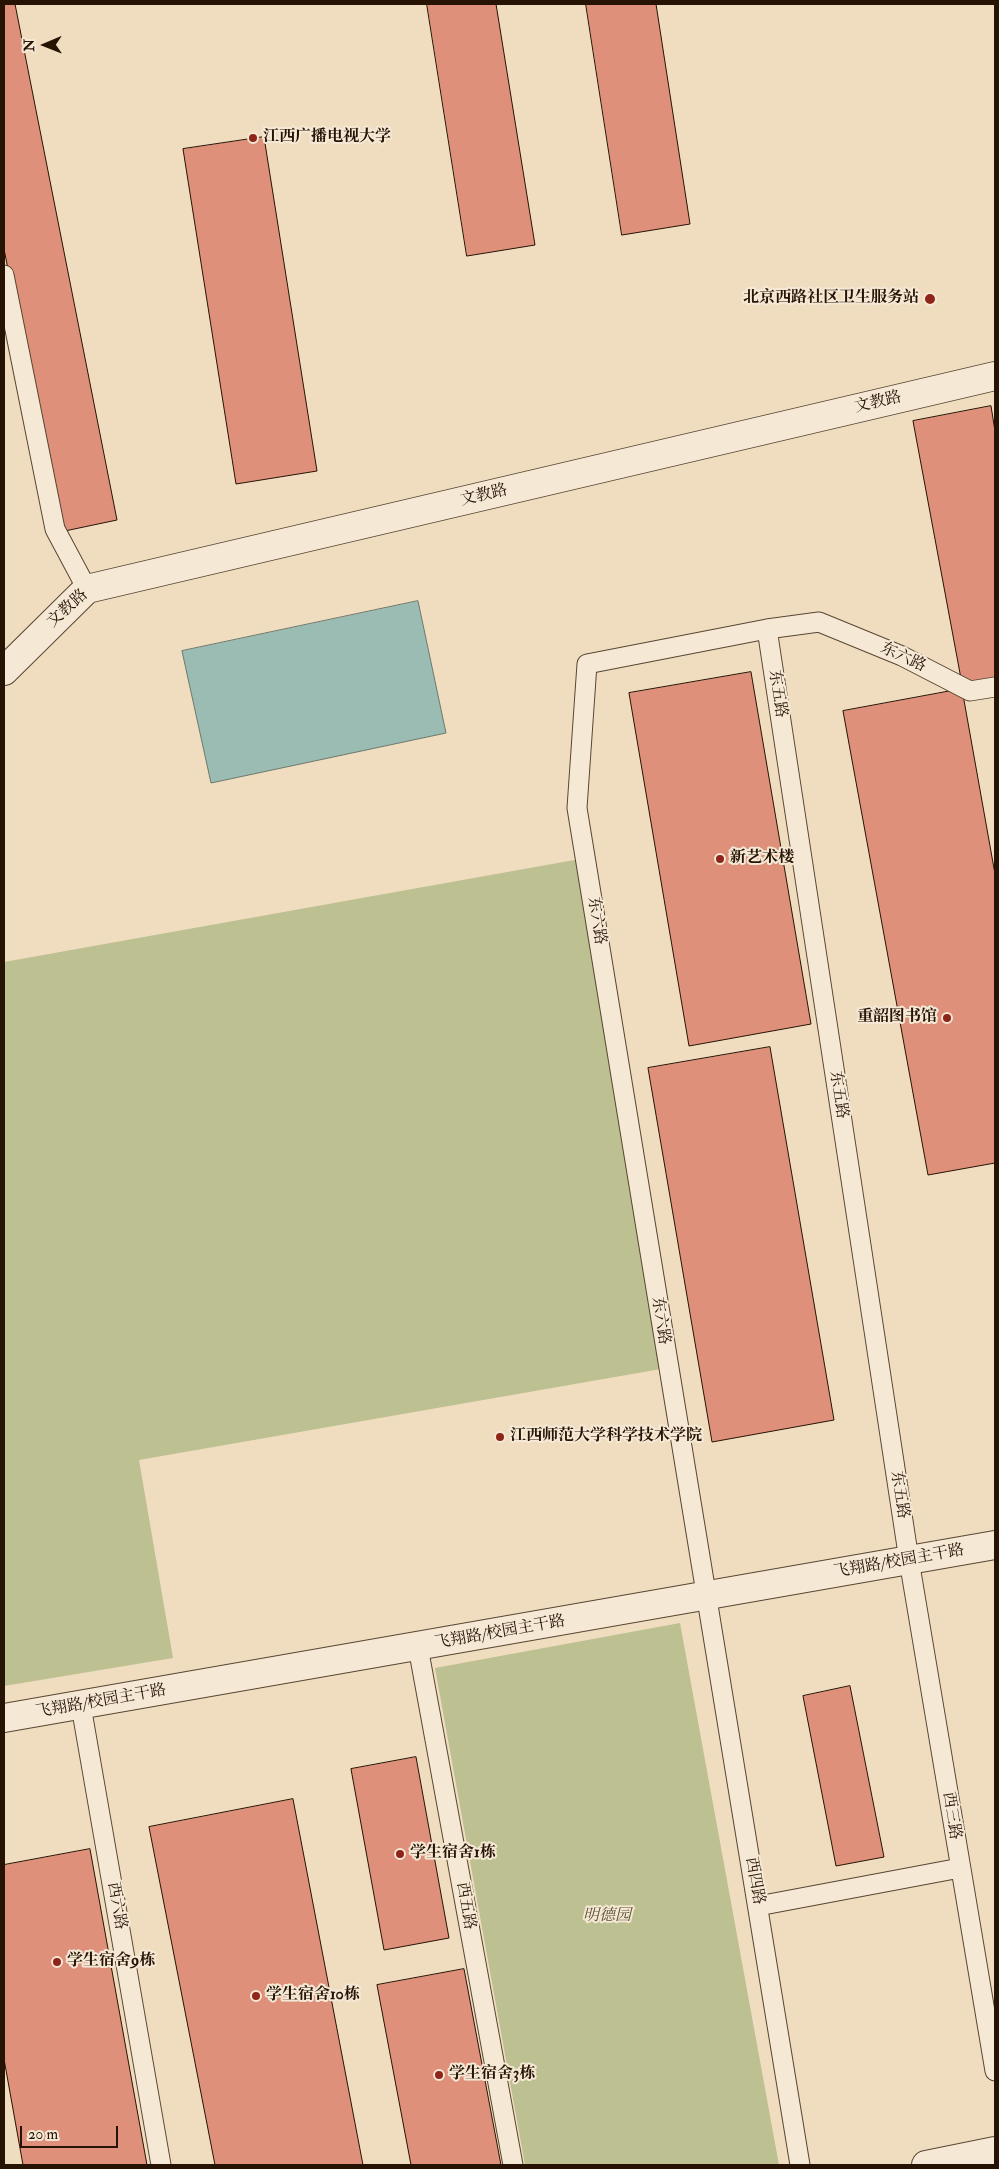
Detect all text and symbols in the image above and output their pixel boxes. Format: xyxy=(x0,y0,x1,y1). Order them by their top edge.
north arrow xyxy=(20,20,70,70)
text: N xyxy=(21,39,38,52)
place label: 江西广播电视大学 xyxy=(263,128,391,148)
marker: 江西广播电视大学 xyxy=(247,132,259,144)
place label: 北京西路社区卫生服务站 xyxy=(743,289,919,309)
marker: 北京西路社区卫生服务站 xyxy=(923,292,937,306)
street label: 文教路 xyxy=(852,388,904,418)
street label: 文教路 xyxy=(458,481,510,511)
street label: 文教路 xyxy=(44,586,92,632)
street label: 东六路 xyxy=(877,639,929,677)
street label: 东五路 xyxy=(764,669,790,719)
place label: 新艺术楼 xyxy=(730,849,794,869)
marker: 新艺术楼 xyxy=(714,853,726,865)
street label: 东六路 xyxy=(583,896,609,946)
place label: 重韶图书馆 xyxy=(857,1008,937,1028)
marker: 重韶图书馆 xyxy=(941,1012,953,1024)
street label: 东五路 xyxy=(825,1070,851,1120)
street label: 东六路 xyxy=(647,1296,673,1346)
place label: 江西师范大学科学技术学院 xyxy=(510,1427,702,1447)
marker: 江西师范大学科学技术学院 xyxy=(494,1431,506,1443)
street label: 东五路 xyxy=(886,1470,912,1520)
street label: 飞翔路/校园主干路 xyxy=(832,1541,966,1583)
street label: 飞翔路/校园主干路 xyxy=(433,1612,567,1654)
street label: 飞翔路/校园主干路 xyxy=(34,1681,168,1723)
street label: 西三路 xyxy=(938,1791,964,1841)
place label: 学生宿舍1栋 xyxy=(410,1844,496,1864)
marker: 学生宿舍1栋 xyxy=(394,1848,406,1860)
street label: 西四路 xyxy=(740,1856,768,1906)
street label: 西六路 xyxy=(102,1881,130,1931)
street label: 西五路 xyxy=(451,1881,479,1931)
park label: 明德园 xyxy=(583,1907,631,1927)
place label: 学生宿舍9栋 xyxy=(67,1952,155,1972)
marker: 学生宿舍9栋 xyxy=(51,1956,63,1968)
place label: 学生宿舍10栋 xyxy=(266,1986,360,2006)
marker: 学生宿舍10栋 xyxy=(250,1990,262,2002)
place label: 学生宿舍3栋 xyxy=(449,2065,535,2085)
marker: 学生宿舍3栋 xyxy=(433,2069,445,2081)
scale bar xyxy=(22,2116,120,2148)
text: 20 m xyxy=(28,2125,58,2144)

